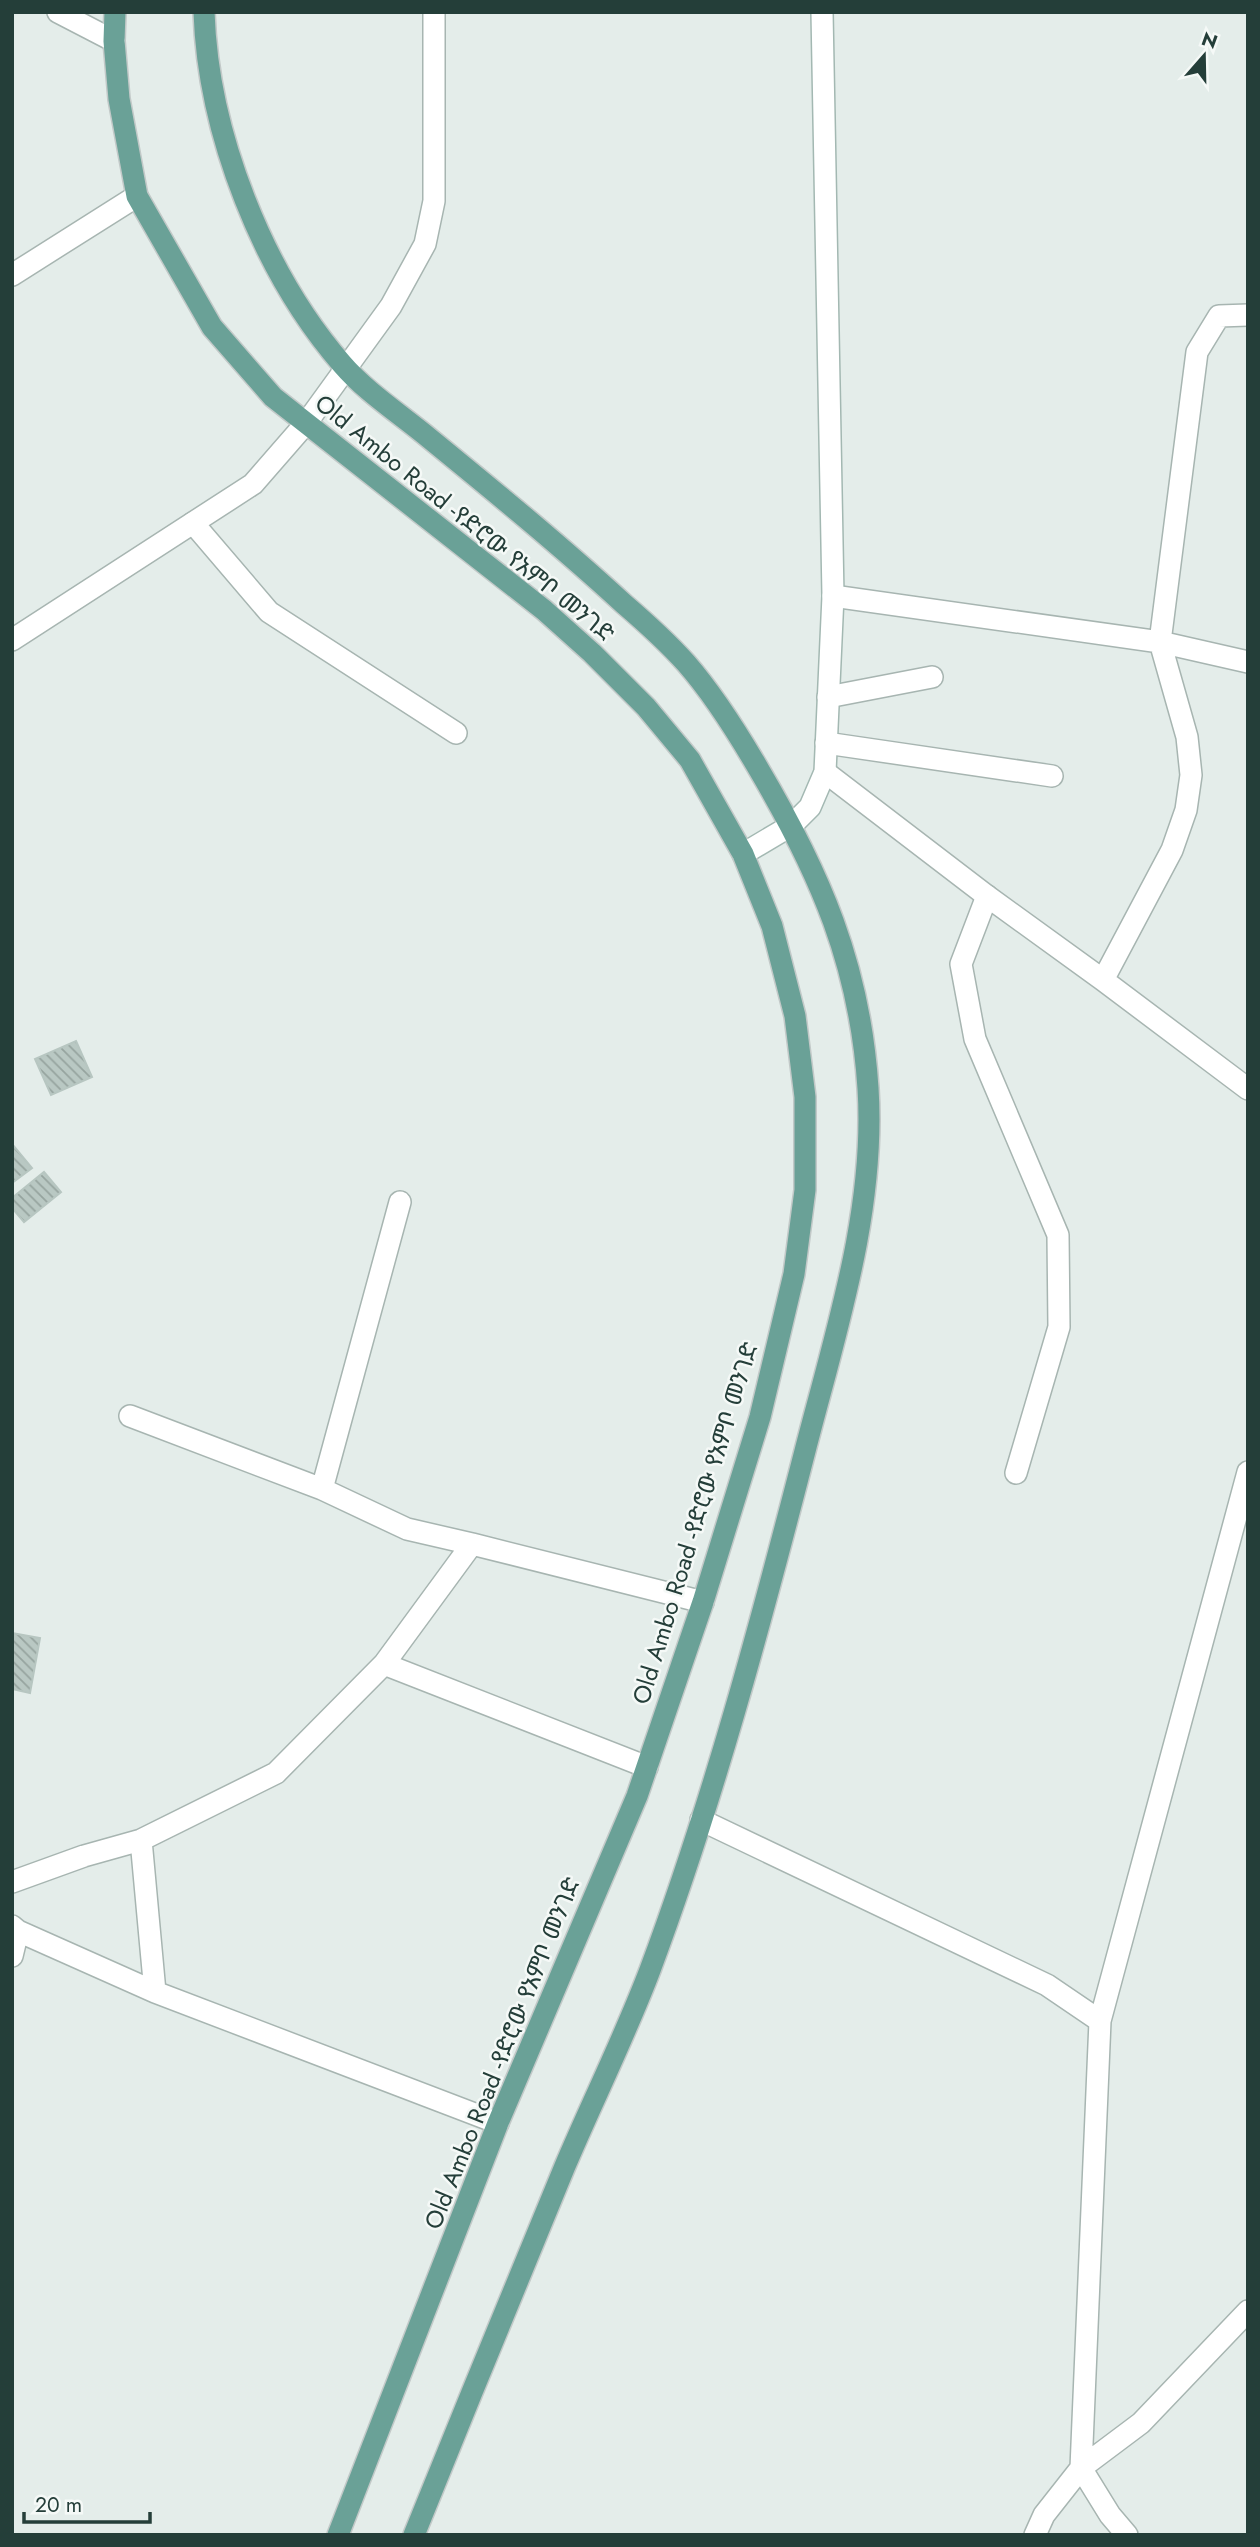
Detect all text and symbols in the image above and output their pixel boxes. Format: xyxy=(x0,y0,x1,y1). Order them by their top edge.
north arrow xyxy=(1169,21,1239,91)
text: N xyxy=(1198,25,1221,56)
street label: Old Ambo Road -የድሮው የአምቦ መንገድ xyxy=(308,386,622,650)
street label: Old Ambo Road -የድሮው የአምቦ መንገድ xyxy=(623,1338,767,1708)
street label: Old Ambo Road -የድሮው የአምቦ መንገድ xyxy=(415,1872,589,2234)
scale bar xyxy=(24,2480,150,2524)
text: 20 m xyxy=(35,2490,82,2520)

